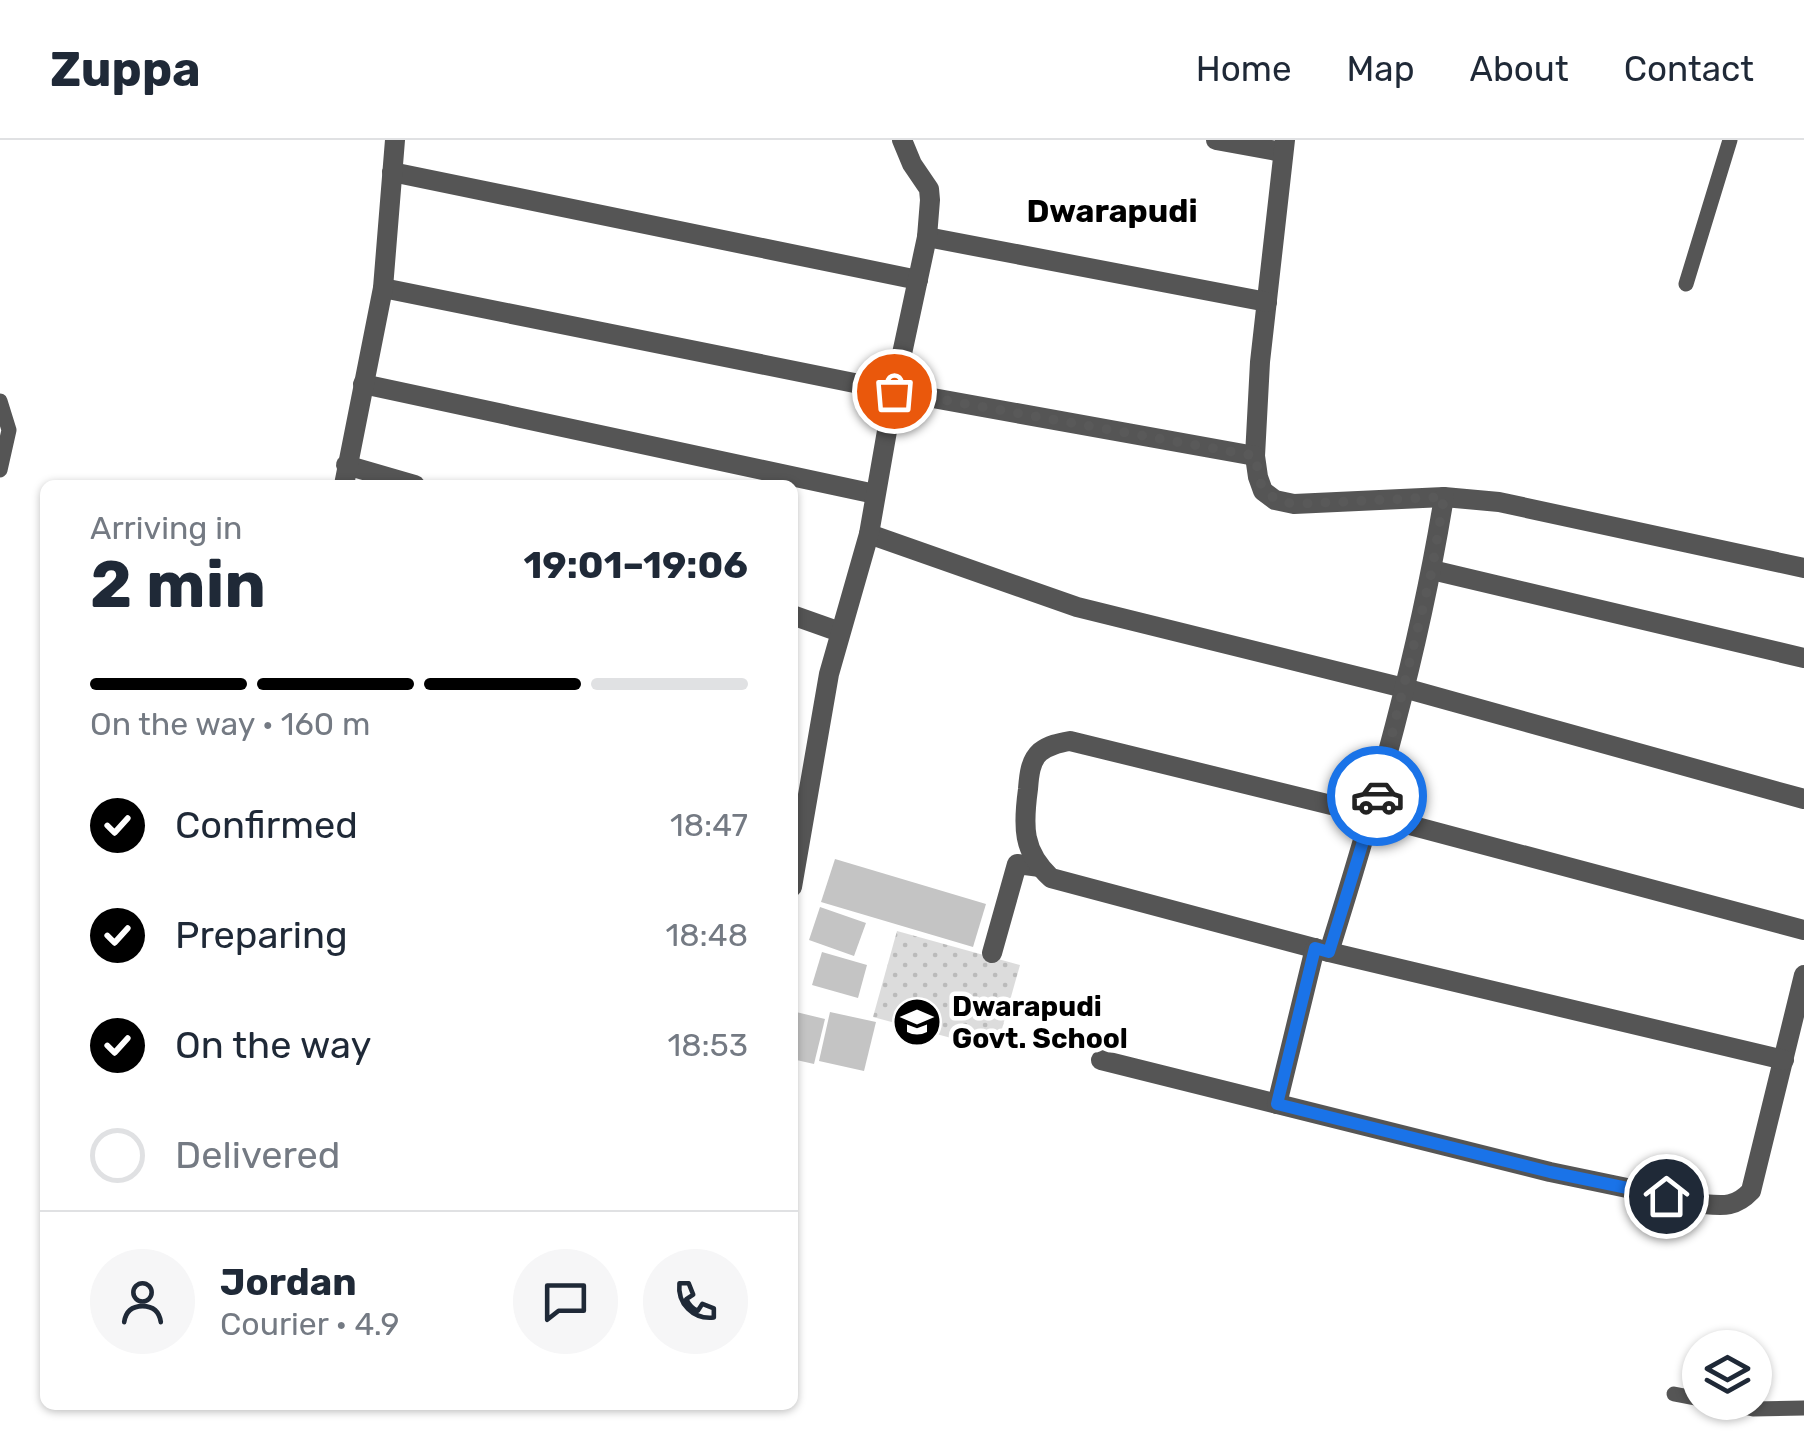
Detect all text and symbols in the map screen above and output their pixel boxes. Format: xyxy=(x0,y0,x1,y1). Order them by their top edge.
text: Zuppa xyxy=(50,41,201,98)
text: Home xyxy=(1196,48,1292,90)
text: Map xyxy=(1347,48,1415,90)
text: About xyxy=(1470,48,1569,90)
text: Contact xyxy=(1624,48,1754,90)
district label: Dwarapudi xyxy=(1026,192,1198,230)
pin xyxy=(852,349,937,434)
icon: bag xyxy=(867,364,922,419)
text: Arriving in xyxy=(90,509,242,547)
text: 19:01–19:06 xyxy=(523,542,748,588)
text: 2 min xyxy=(90,546,266,623)
text: On the way · 160 m xyxy=(90,705,370,743)
courier xyxy=(1327,746,1427,846)
icon: car xyxy=(1350,769,1405,824)
icon: check xyxy=(90,798,145,853)
text: Confirmed xyxy=(175,802,358,848)
text: 18:47 xyxy=(670,806,748,844)
icon: check xyxy=(90,908,145,963)
text: Preparing xyxy=(175,912,348,958)
text: 18:48 xyxy=(666,916,748,954)
place label: Dwarapudi Govt. School xyxy=(952,990,1128,1055)
school or university icon: Dwarapudi Govt. School xyxy=(891,996,943,1048)
icon: check xyxy=(90,1018,145,1073)
text: On the way xyxy=(175,1022,371,1068)
text: 18:53 xyxy=(668,1026,748,1064)
text: Delivered xyxy=(175,1132,340,1178)
pin xyxy=(1624,1154,1709,1239)
icon: home xyxy=(1639,1169,1694,1224)
button: person xyxy=(90,1249,195,1354)
button: chat xyxy=(513,1249,618,1354)
button: phone xyxy=(643,1249,748,1354)
text: Jordan xyxy=(220,1259,357,1305)
text: Courier · 4.9 xyxy=(220,1305,399,1343)
map controls xyxy=(1682,1330,1772,1420)
button: layers xyxy=(1682,1330,1772,1420)

